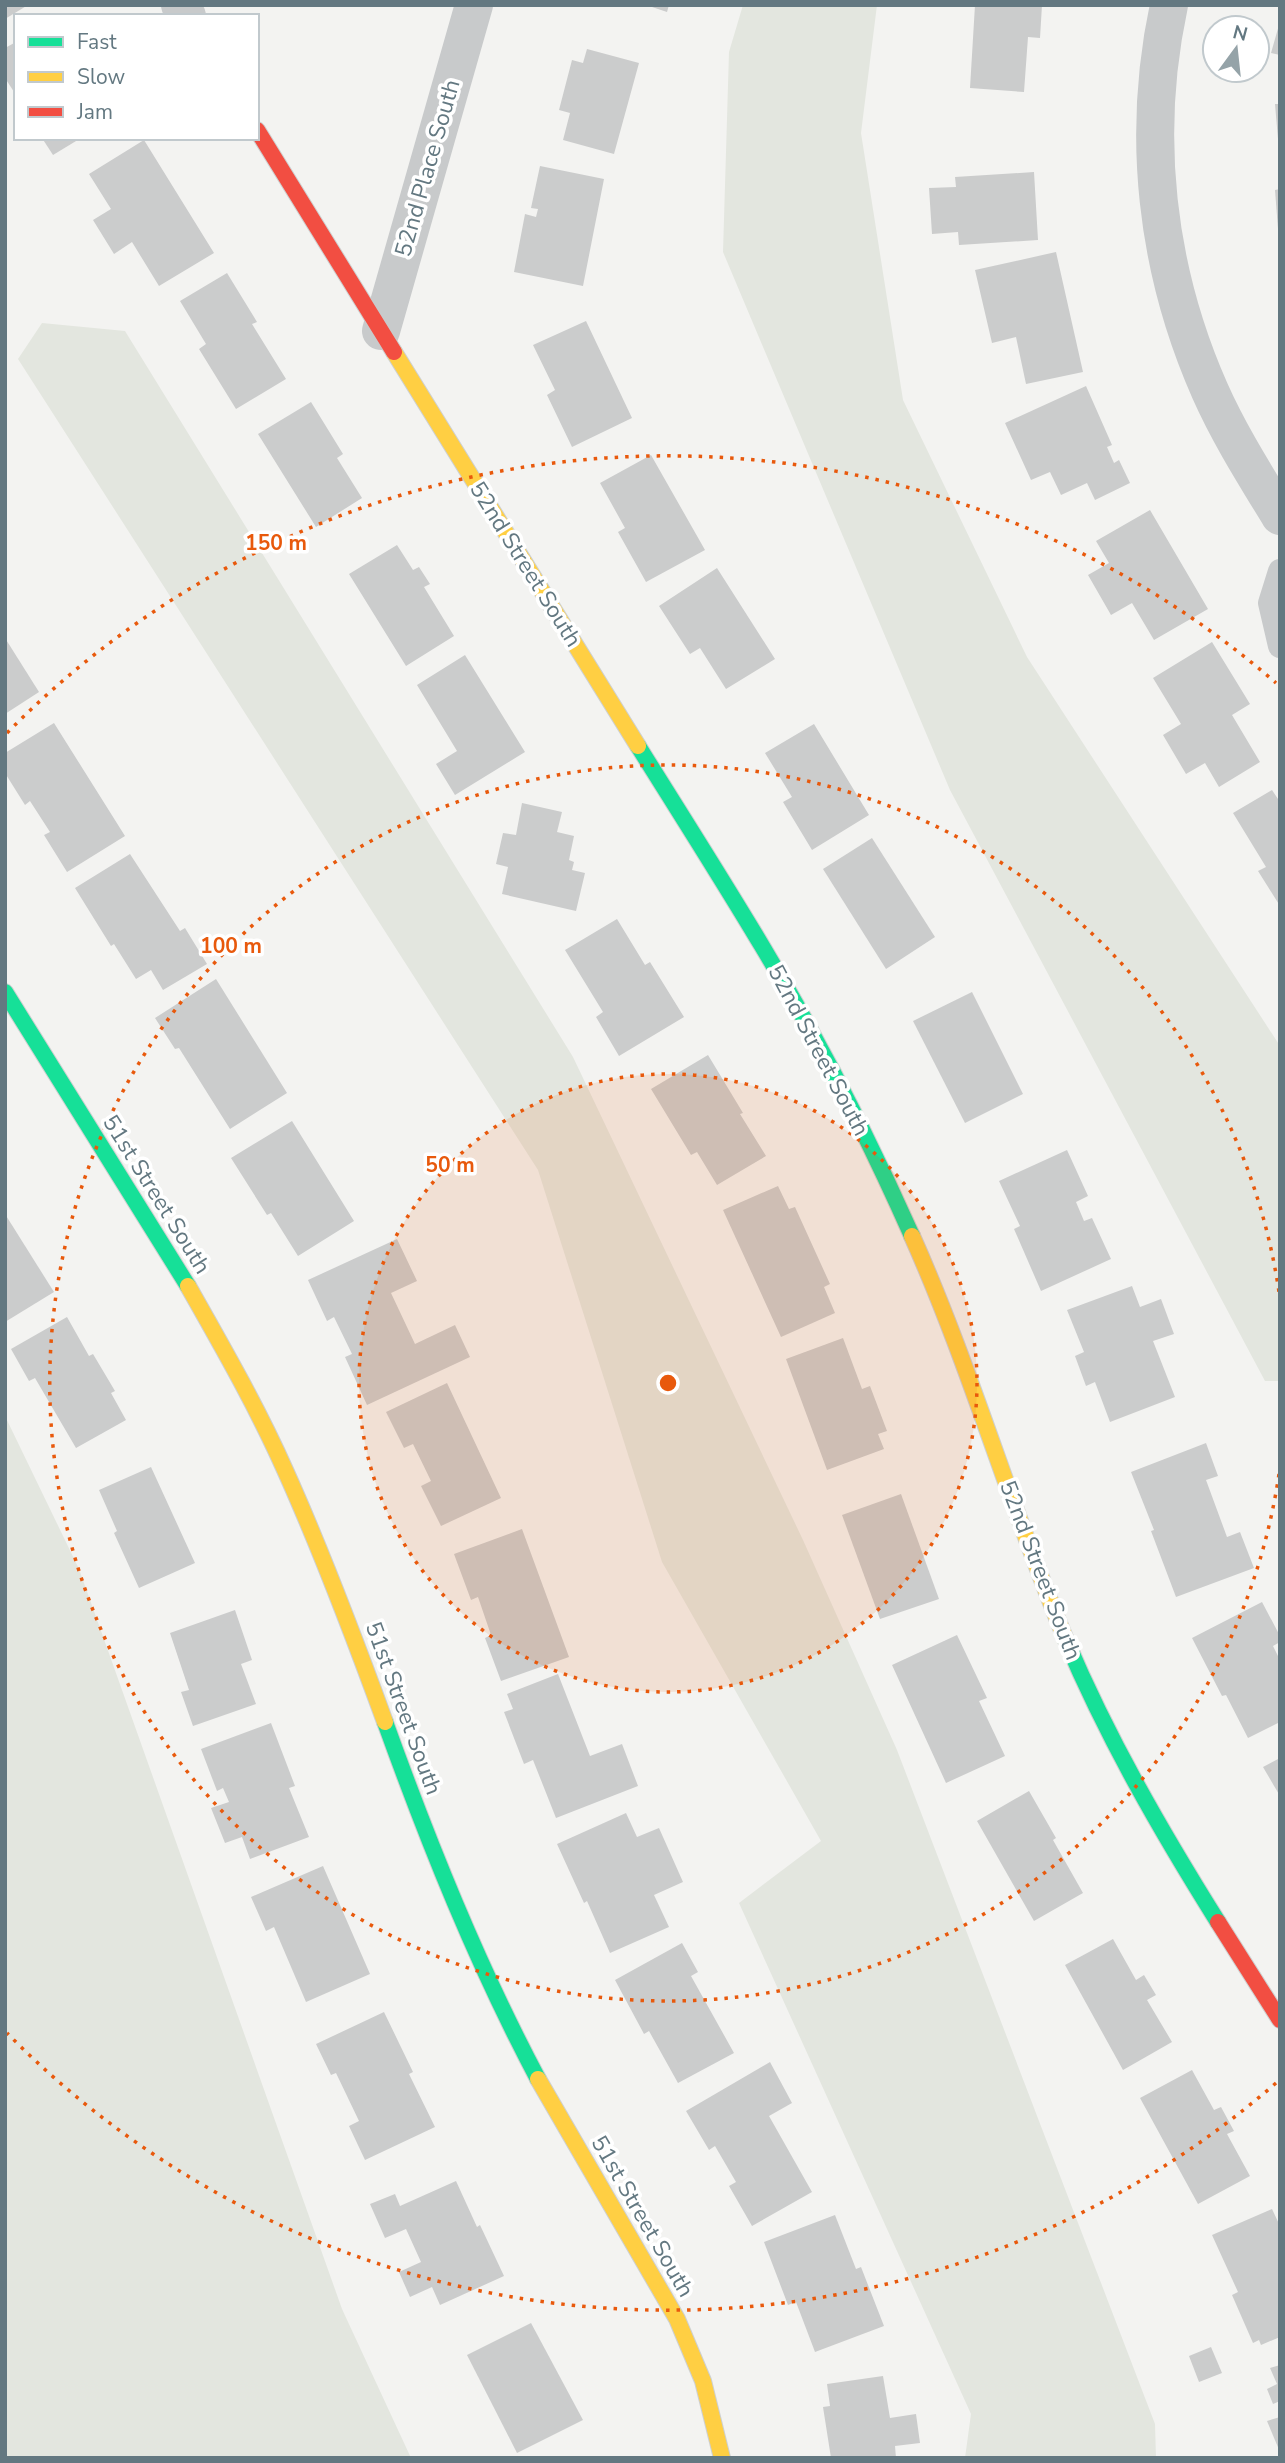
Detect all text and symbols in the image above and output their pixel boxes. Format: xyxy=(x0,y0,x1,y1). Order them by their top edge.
legend xyxy=(14,14,259,140)
north arrow xyxy=(1201,14,1271,84)
text: N xyxy=(1230,19,1250,48)
text: Fast xyxy=(77,28,117,56)
text: Slow xyxy=(77,63,126,91)
street label: 52nd Place South xyxy=(387,76,468,260)
text: Jam xyxy=(76,98,113,126)
street label: 52nd Street South xyxy=(462,476,589,653)
text: 150 m xyxy=(245,529,307,557)
text: 100 m xyxy=(200,932,262,960)
street label: 52nd Street South xyxy=(760,959,877,1141)
street label: 51st Street South xyxy=(95,1109,218,1280)
text: 50 m xyxy=(425,1151,475,1179)
centre of rings xyxy=(656,1371,680,1395)
street label: 52nd Street South xyxy=(992,1476,1089,1664)
street label: 51st Street South xyxy=(358,1617,449,1799)
street label: 51st Street South xyxy=(584,2130,702,2303)

